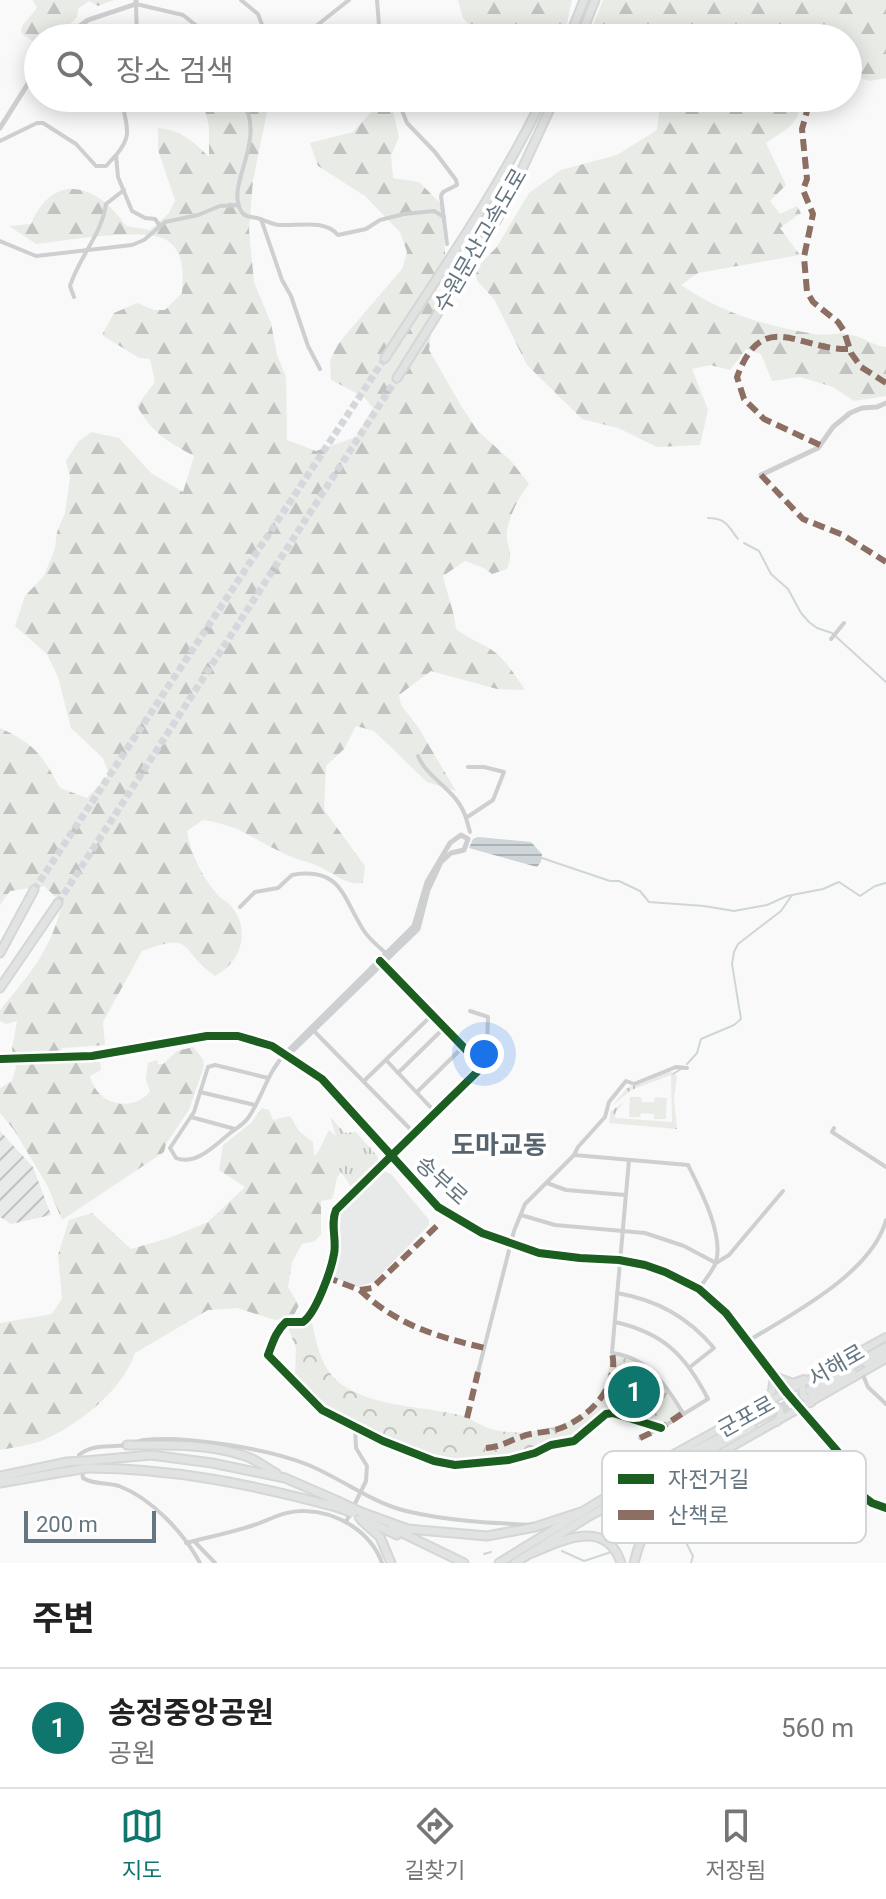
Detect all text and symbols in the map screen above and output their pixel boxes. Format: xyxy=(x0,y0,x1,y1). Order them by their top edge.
search box xyxy=(24,24,862,112)
icon: search xyxy=(52,46,96,90)
text: 장소 검색 xyxy=(116,53,234,88)
street label: 수원문산고속도로 xyxy=(429,164,532,317)
your location xyxy=(464,1034,504,1074)
district label: 도마교동 xyxy=(451,1130,547,1160)
street label: 송부로 xyxy=(411,1151,473,1210)
street label: 서해로 xyxy=(804,1339,869,1391)
pin: 1 xyxy=(608,1362,660,1422)
street label: 군포로 xyxy=(714,1391,779,1442)
legend xyxy=(602,1451,866,1543)
text: 자전거길 xyxy=(668,1467,749,1492)
text: 산책로 xyxy=(668,1503,729,1528)
scale bar xyxy=(24,1507,156,1543)
text: 200 m xyxy=(36,1512,98,1537)
text: 주변 xyxy=(32,1598,95,1638)
text: 송정중앙공원 xyxy=(108,1695,274,1730)
text: 1 xyxy=(51,1713,65,1743)
text: 560 m xyxy=(781,1713,854,1743)
text: 공원 xyxy=(108,1738,156,1768)
tab: 지도 xyxy=(120,1804,164,1884)
tab: 길찾기 xyxy=(404,1804,465,1884)
tab: 저장됨 xyxy=(705,1804,766,1884)

